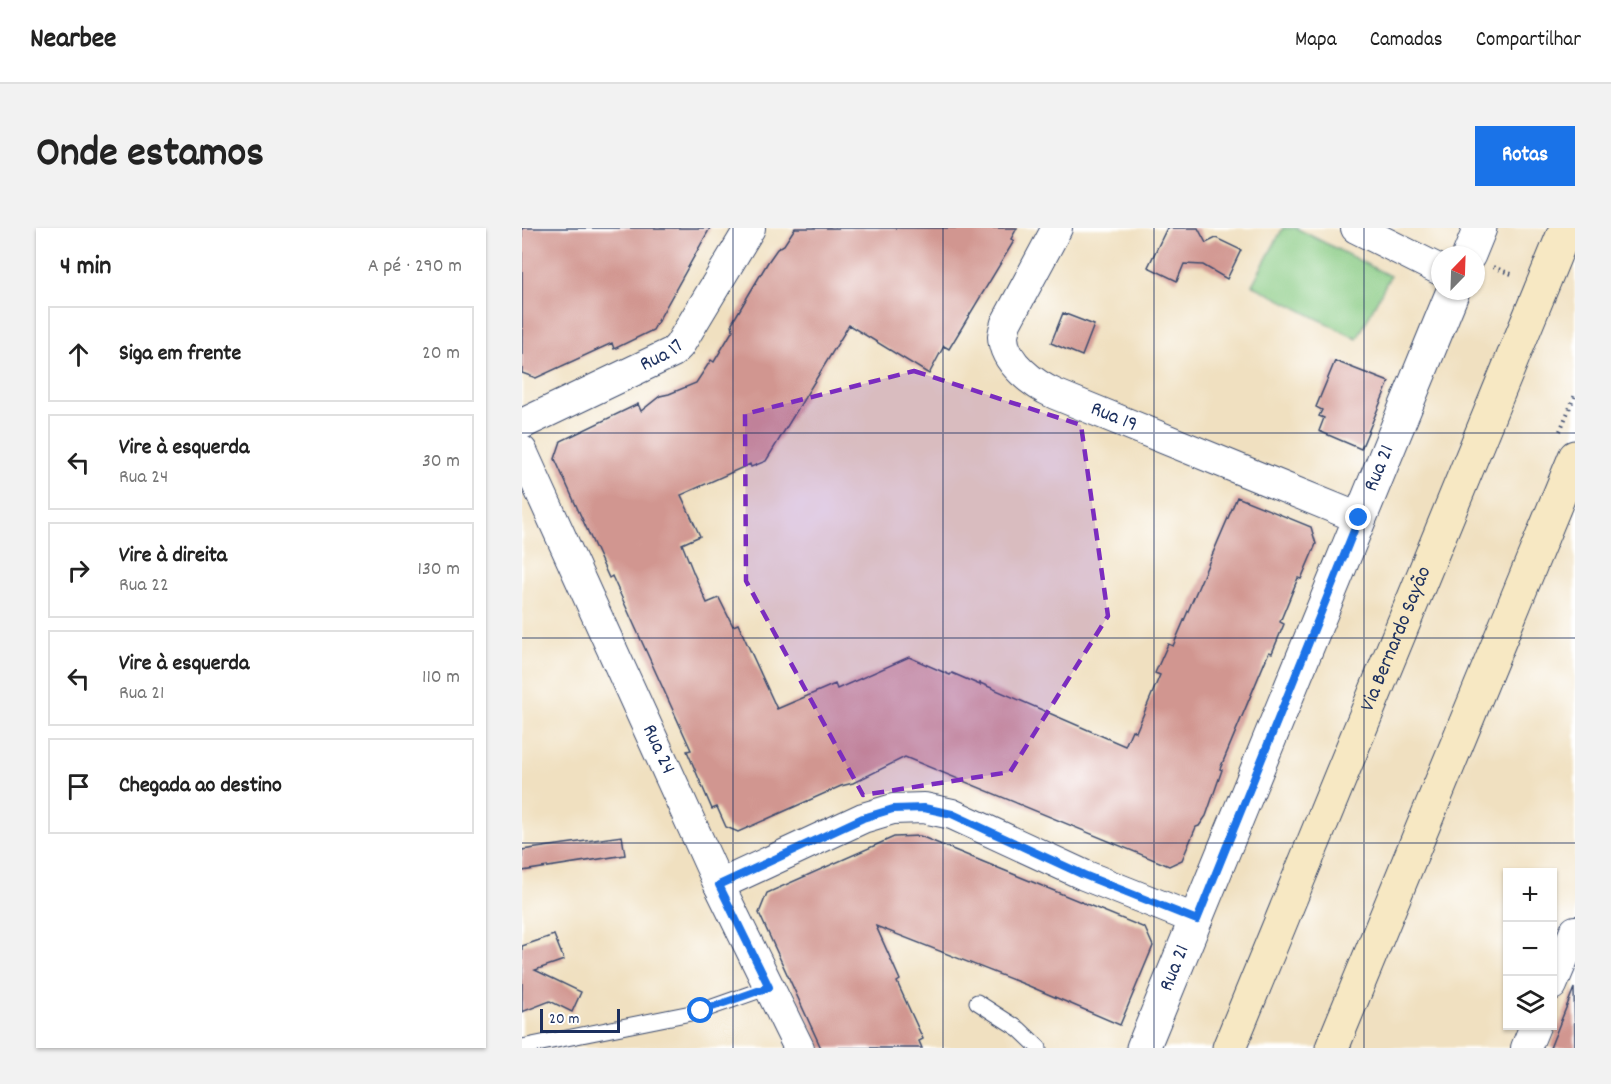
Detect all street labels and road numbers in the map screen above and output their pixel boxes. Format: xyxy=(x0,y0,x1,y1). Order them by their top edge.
street label: Rua 17 xyxy=(635,333,692,380)
street label: Rua 19 xyxy=(1086,395,1142,441)
street label: Rua 21 xyxy=(1357,441,1403,496)
street label: Via Bernardo Sayão xyxy=(1354,562,1440,716)
street label: Rua 24 xyxy=(633,720,682,779)
street label: Rua 21 xyxy=(1153,941,1199,996)

